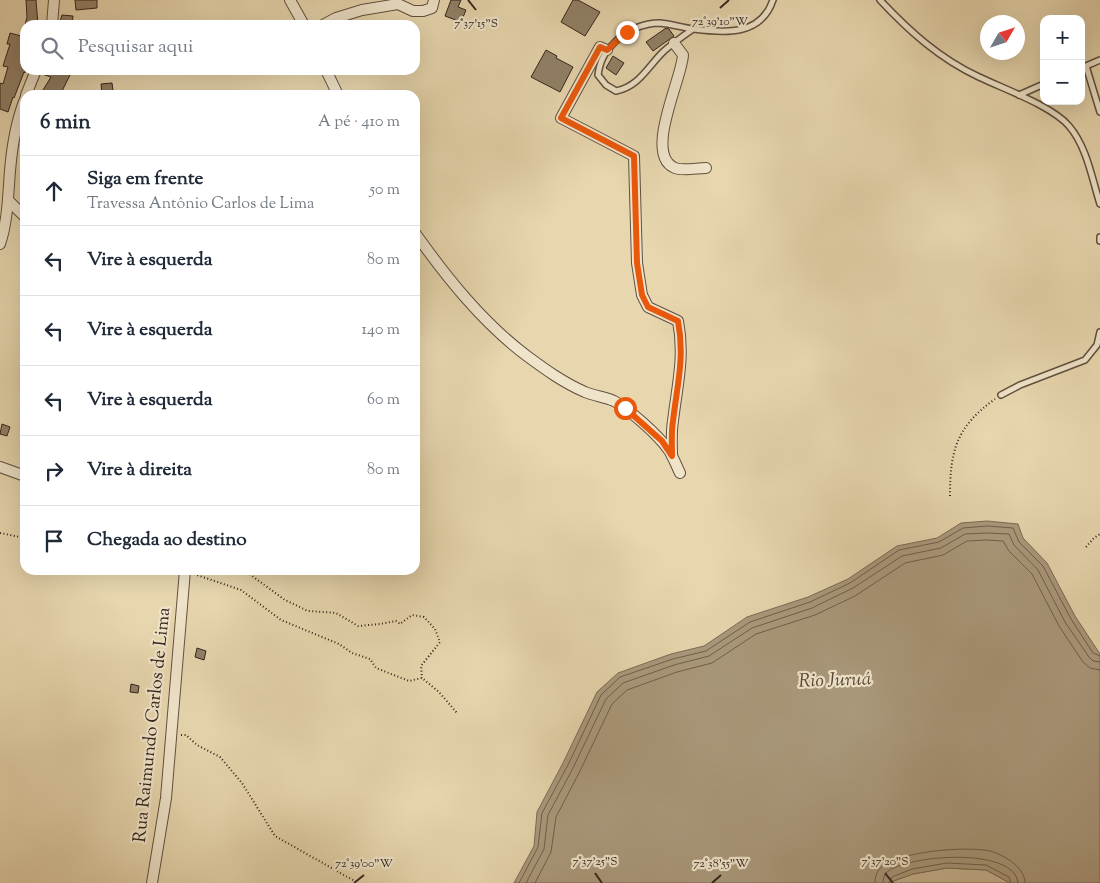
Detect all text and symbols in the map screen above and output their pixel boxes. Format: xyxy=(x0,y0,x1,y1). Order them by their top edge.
text: 72°39'10"W xyxy=(692,13,749,31)
text: 7°37'15"S xyxy=(454,15,498,33)
north arrow xyxy=(980,15,1025,60)
map controls xyxy=(1040,15,1085,105)
button: + xyxy=(1040,15,1085,60)
search box xyxy=(20,20,420,75)
route end xyxy=(616,21,639,44)
icon: search xyxy=(38,34,66,62)
text: Pesquisar aqui xyxy=(78,34,193,61)
button: − xyxy=(1040,60,1085,105)
text: 6 min xyxy=(40,108,91,138)
text: A pé · 410 m xyxy=(318,111,400,134)
text: Siga em frente xyxy=(87,166,203,193)
icon: ahead xyxy=(40,177,68,205)
text: 50 m xyxy=(369,179,400,202)
text: Travessa Antônio Carlos de Lima xyxy=(87,193,314,216)
icon: left xyxy=(40,247,68,275)
text: Vire à esquerda xyxy=(87,247,213,274)
text: 80 m xyxy=(367,249,400,272)
icon: left xyxy=(40,317,68,345)
text: Vire à esquerda xyxy=(87,317,213,344)
text: 140 m xyxy=(362,319,400,342)
icon: left xyxy=(40,387,68,415)
text: Vire à esquerda xyxy=(87,387,213,414)
text: 60 m xyxy=(367,389,400,412)
route start xyxy=(614,397,637,420)
icon: right xyxy=(40,457,68,485)
text: Vire à direita xyxy=(87,457,192,484)
text: 80 m xyxy=(367,459,400,482)
icon: arrive xyxy=(40,527,68,555)
text: Chegada ao destino xyxy=(87,527,247,554)
street label: Rua Raimundo Carlos de Lima xyxy=(128,606,178,844)
water label: Rio Juruá xyxy=(798,666,872,696)
text: 7°37'25"S xyxy=(572,853,618,871)
text: 7°37'20"S xyxy=(862,853,908,871)
text: 72°39'00"W xyxy=(335,855,394,873)
text: 72°38'55"W xyxy=(693,855,749,873)

